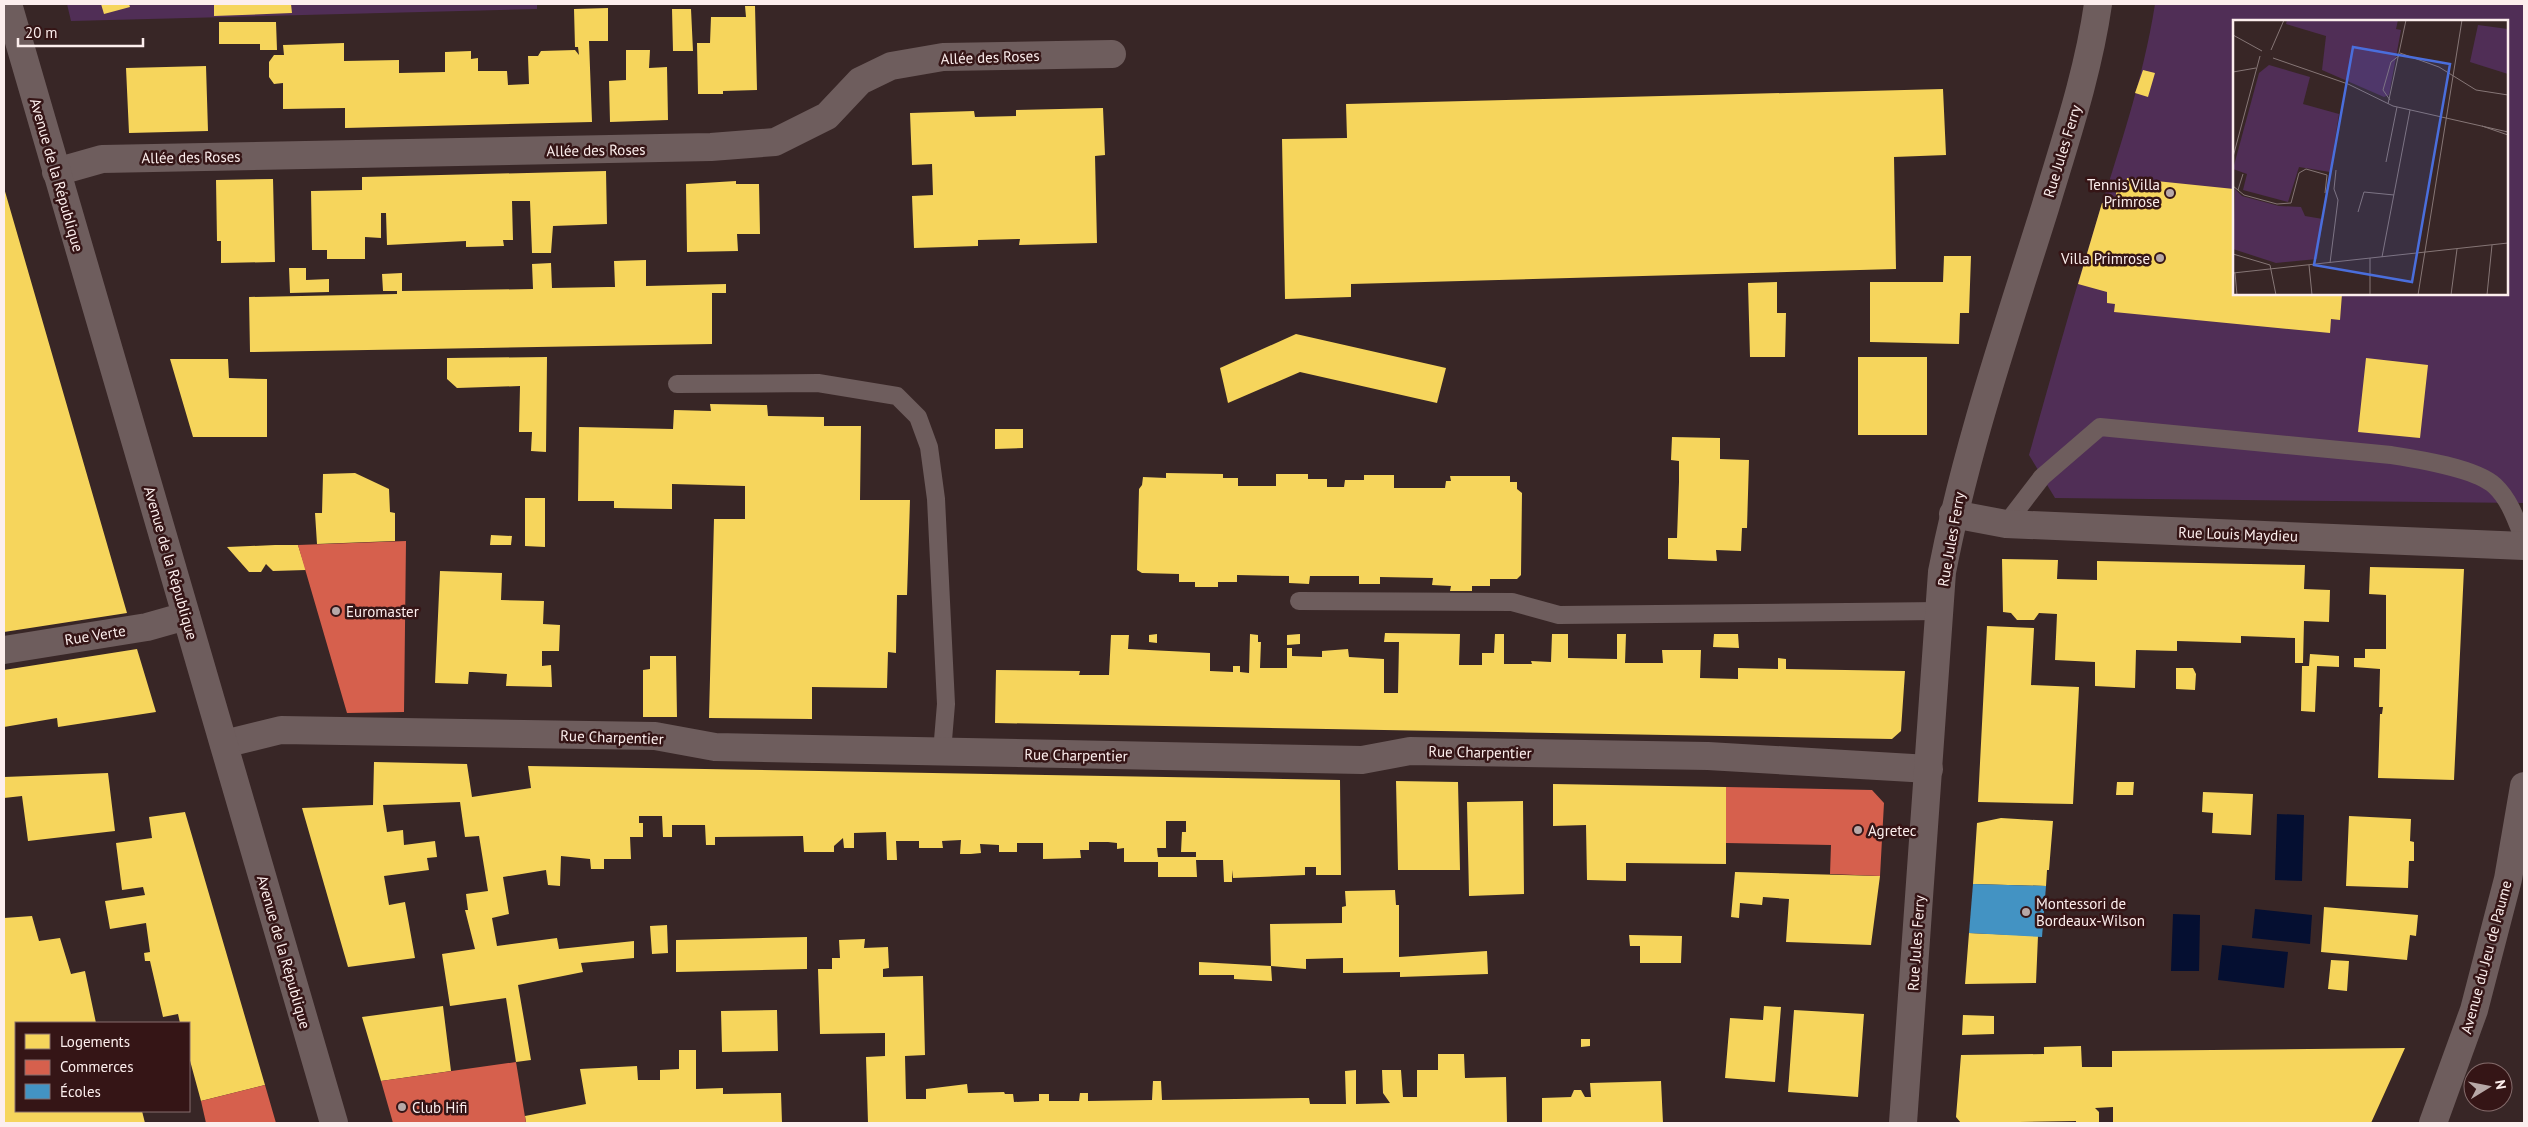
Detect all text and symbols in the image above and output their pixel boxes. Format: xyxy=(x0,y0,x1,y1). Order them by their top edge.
scale bar xyxy=(18,15,142,47)
inset map xyxy=(2233,20,2508,295)
text: 20 m xyxy=(25,23,58,42)
street label: Allée des Roses xyxy=(940,46,1040,68)
street label: Avenue de la République xyxy=(26,96,88,254)
street label: Rue Jules Ferry xyxy=(2039,102,2085,200)
street label: Allée des Roses xyxy=(546,140,646,160)
street label: Allée des Roses xyxy=(141,147,241,167)
place label: Tennis Villa Primrose xyxy=(2087,175,2160,211)
marker: Tennis Villa Primrose xyxy=(2164,187,2176,199)
place label: Villa Primrose xyxy=(2060,249,2150,268)
marker: Villa Primrose xyxy=(2154,252,2166,264)
street label: Avenue de la République xyxy=(140,484,202,642)
street label: Rue Jules Ferry xyxy=(1933,490,1969,588)
street label: Rue Louis Maydieu xyxy=(2178,522,2298,546)
place label: Euromaster xyxy=(346,602,419,621)
marker: Euromaster xyxy=(330,605,342,617)
street label: Rue Verte xyxy=(63,621,127,649)
street label: Rue Charpentier xyxy=(560,726,664,748)
street label: Rue Charpentier xyxy=(1428,742,1532,762)
street label: Rue Charpentier xyxy=(1024,745,1128,765)
place label: Agretec xyxy=(1868,821,1917,840)
marker: Agretec xyxy=(1852,824,1864,836)
street label: Avenue de la République xyxy=(253,873,315,1031)
street label: Avenue du Jeu de Paume xyxy=(2456,878,2516,1036)
place label: Montessori de Bordeaux-Wilson xyxy=(2036,894,2145,930)
street label: Rue Jules Ferry xyxy=(1903,895,1929,991)
marker: Montessori de Bordeaux-Wilson xyxy=(2020,906,2032,918)
legend xyxy=(15,1022,190,1112)
text: Logements xyxy=(60,1032,130,1051)
text: Commerces xyxy=(60,1057,134,1076)
north arrow xyxy=(2463,1062,2513,1112)
text: N xyxy=(2491,1079,2510,1091)
text: Écoles xyxy=(60,1082,101,1101)
place label: Club Hifi xyxy=(412,1098,467,1117)
marker: Club Hifi xyxy=(396,1101,408,1113)

